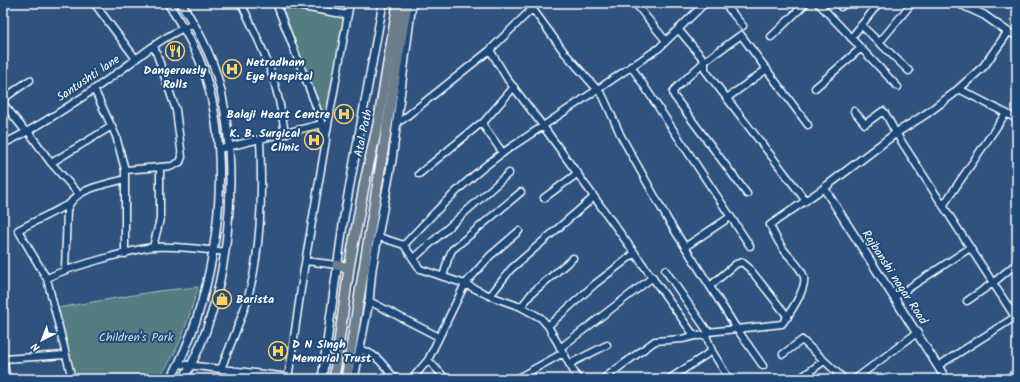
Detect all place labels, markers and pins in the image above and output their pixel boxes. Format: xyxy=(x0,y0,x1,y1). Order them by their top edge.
restaurant icon: Dangerously Rolls xyxy=(164,40,186,62)
place label: Netradham Eye Hospital xyxy=(246,53,313,86)
hospital icon: Netradham Eye Hospital xyxy=(221,58,243,80)
place label: Dangerously Rolls xyxy=(143,61,207,94)
hospital icon: Balaji Heart Centre xyxy=(333,103,355,125)
place label: Balaji Heart Centre xyxy=(227,105,330,124)
place label: K. B. Surgical Clinic xyxy=(229,124,301,157)
hospital icon: K. B. Surgical Clinic xyxy=(303,129,325,151)
shop icon: Barista xyxy=(211,288,233,310)
place label: Barista xyxy=(236,290,274,309)
place label: D N Singh Memorial Trust xyxy=(292,335,372,368)
hospital icon: D N Singh Memorial Trust xyxy=(267,340,289,362)

